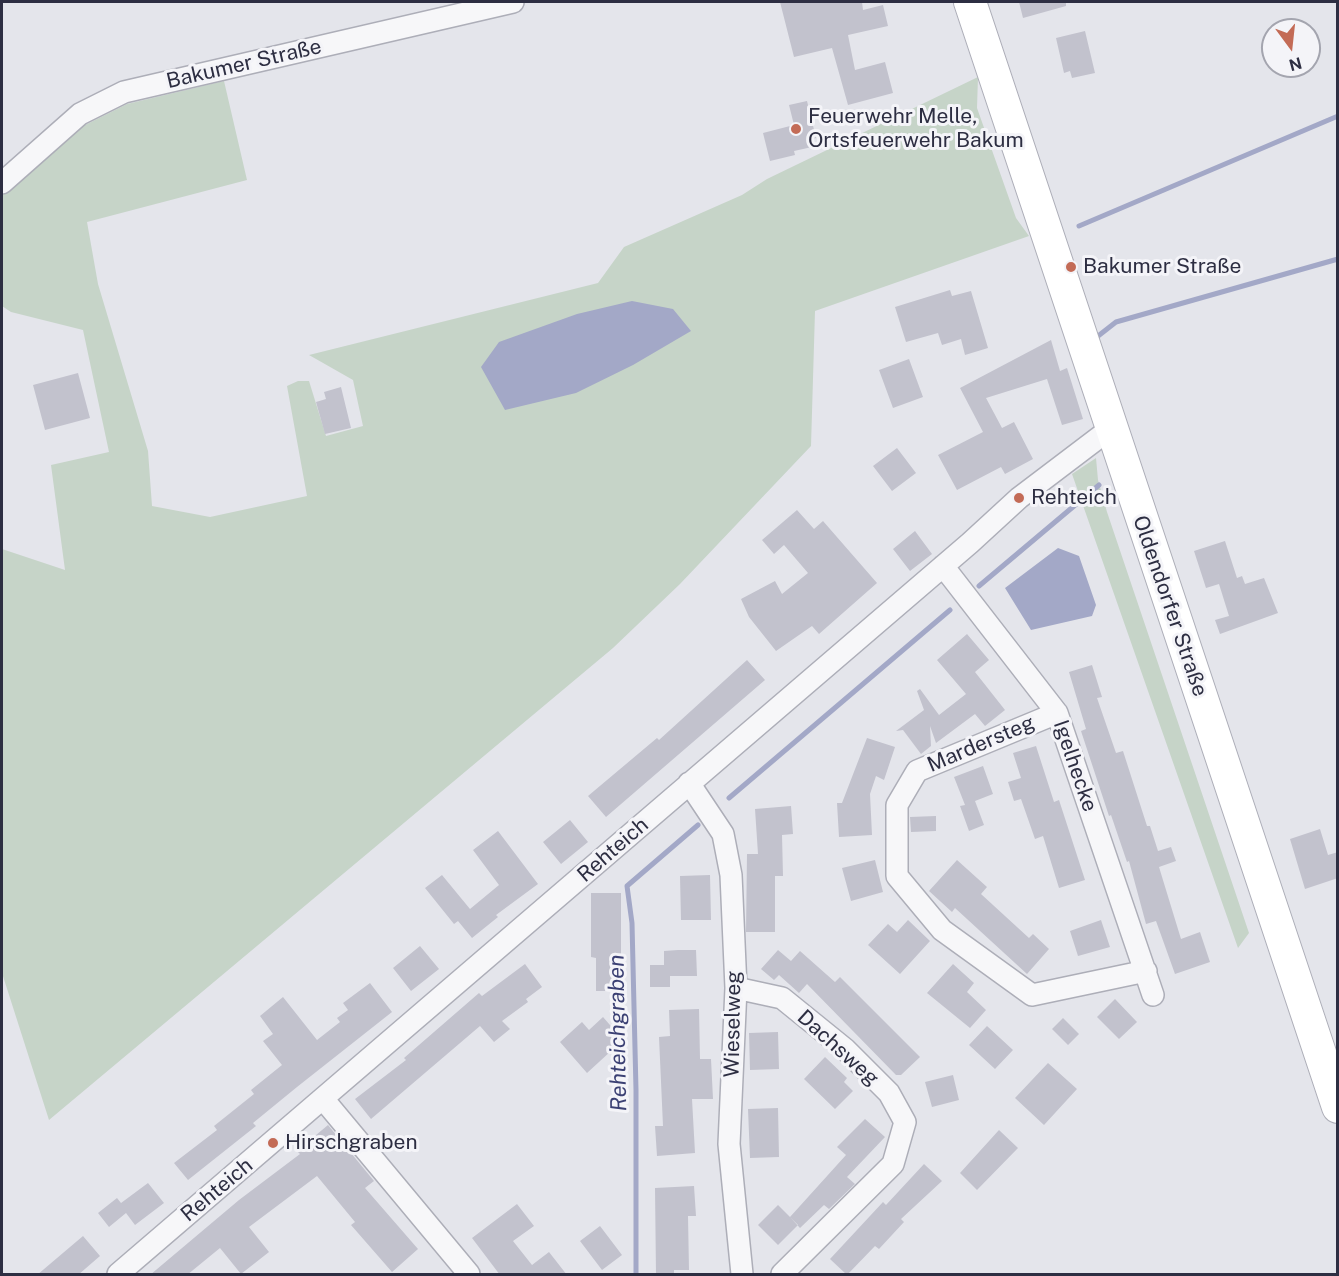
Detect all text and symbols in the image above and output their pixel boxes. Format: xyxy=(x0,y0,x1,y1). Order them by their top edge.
north arrow xyxy=(1261,18,1321,78)
street label: Bakumer Straße xyxy=(164,34,324,94)
text: N xyxy=(1287,53,1304,75)
place label: Feuerwehr Melle, Ortsfeuerwehr Bakum xyxy=(808,104,1024,154)
marker: Feuerwehr Melle, Ortsfeuerwehr Bakum xyxy=(789,122,803,136)
place label: Bakumer Straße xyxy=(1083,254,1241,280)
marker: Bakumer Straße xyxy=(1064,260,1078,274)
place label: Rehteich xyxy=(1031,485,1117,511)
marker: Rehteich xyxy=(1012,491,1026,505)
street label: Oldendorfer Straße xyxy=(1127,512,1213,700)
street label: Mardersteg xyxy=(924,710,1038,778)
street label: Igelhecke xyxy=(1048,717,1102,815)
street label: Rehteich xyxy=(572,812,654,888)
water label: Rehteichgraben xyxy=(603,954,633,1112)
street label: Wieselweg xyxy=(719,971,747,1077)
street label: Dachsweg xyxy=(792,1005,884,1091)
place label: Hirschgraben xyxy=(285,1130,418,1156)
marker: Hirschgraben xyxy=(266,1136,280,1150)
street label: Rehteich xyxy=(176,1153,258,1227)

